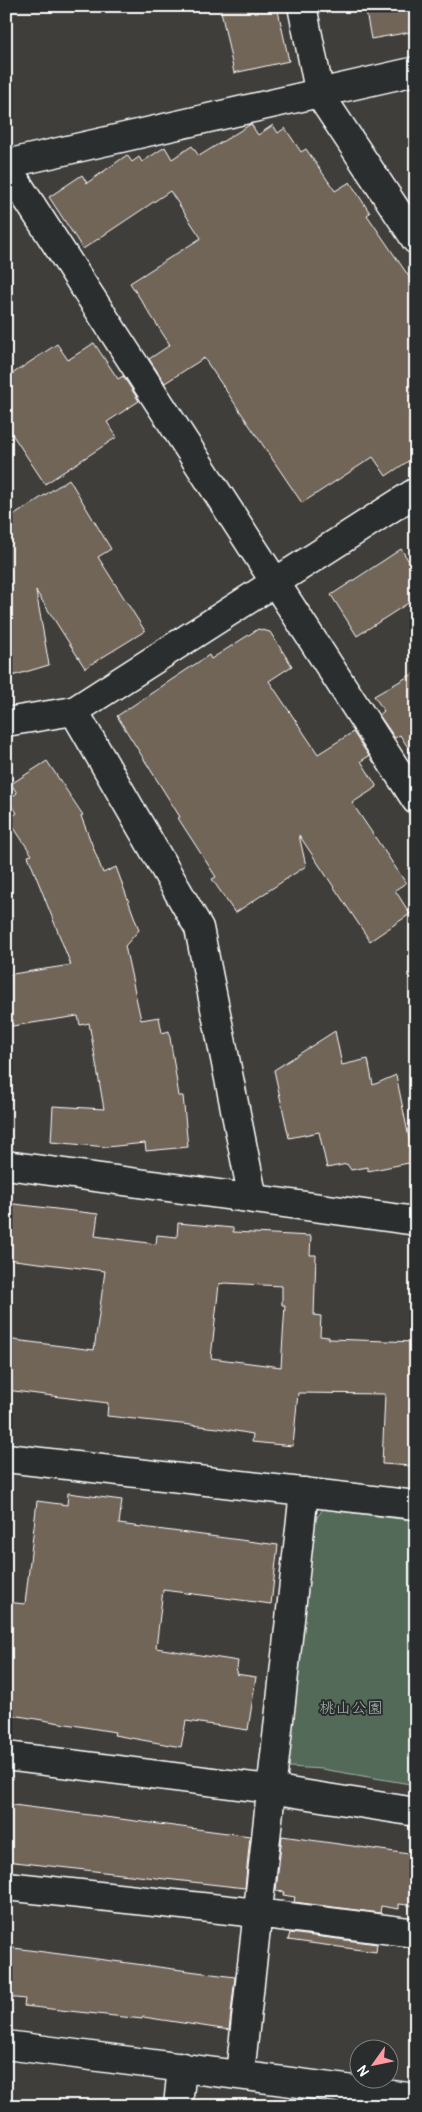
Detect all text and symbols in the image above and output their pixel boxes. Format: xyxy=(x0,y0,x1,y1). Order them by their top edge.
park label: 桃山公園 xyxy=(319,1698,383,1718)
north arrow xyxy=(350,2040,400,2090)
text: N xyxy=(354,2062,373,2079)

